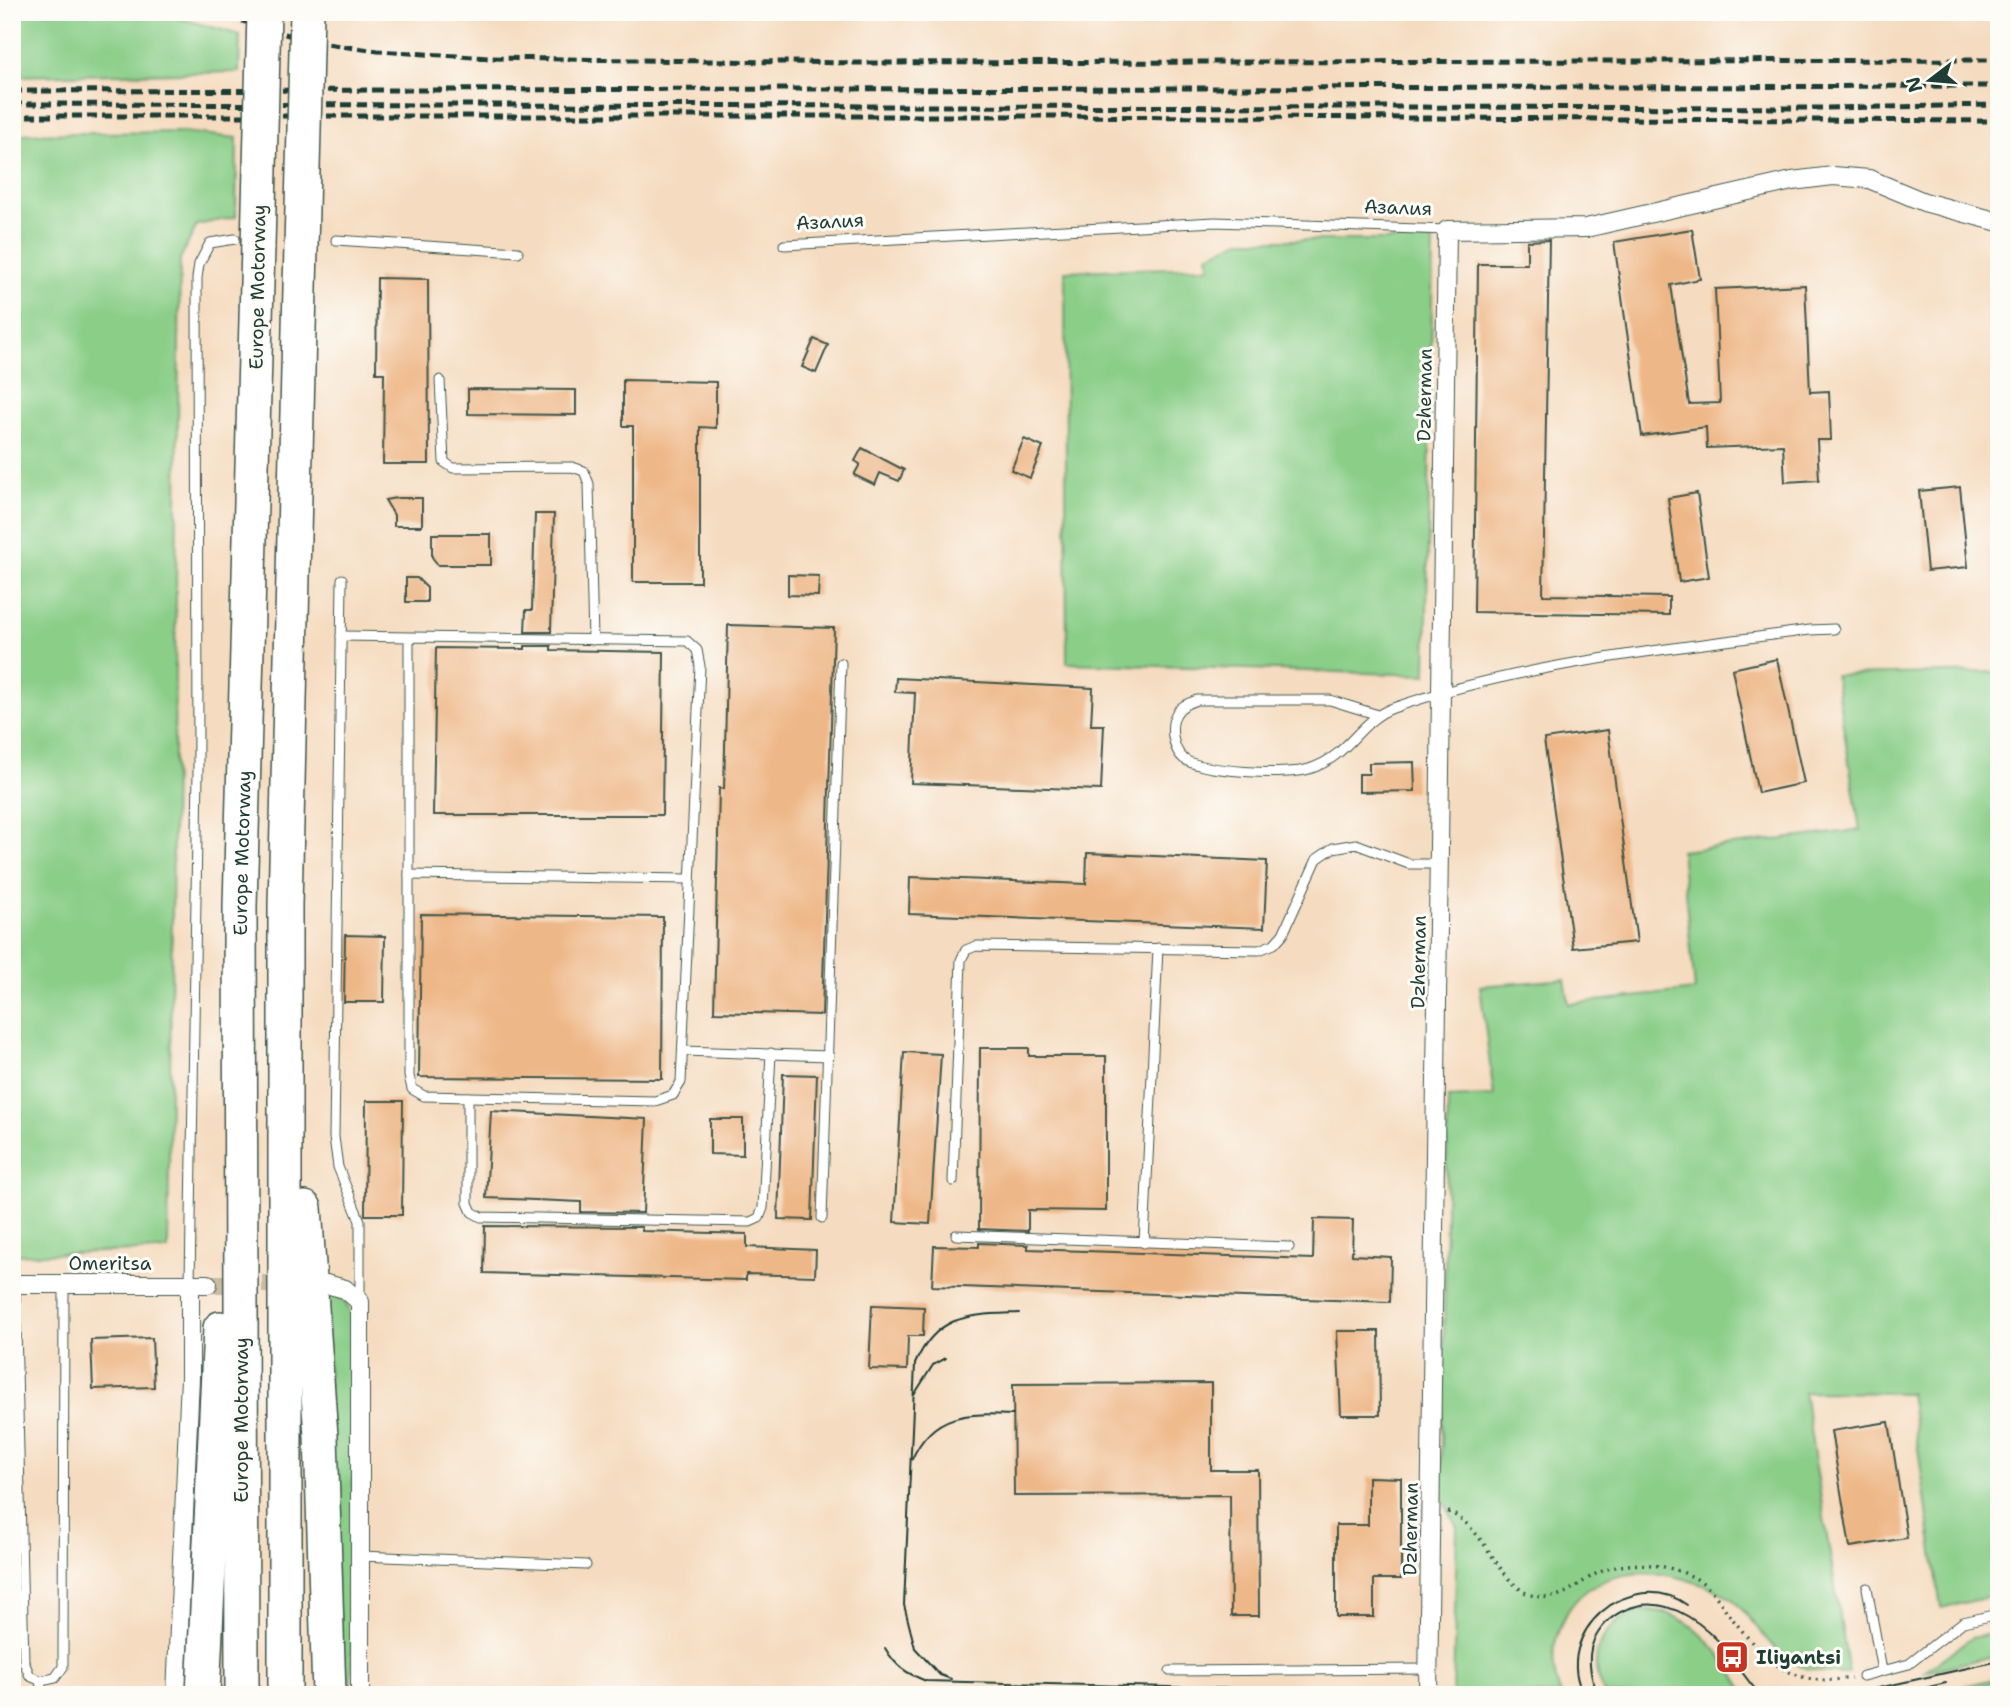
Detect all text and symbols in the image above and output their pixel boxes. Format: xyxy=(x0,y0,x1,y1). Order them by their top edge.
north arrow xyxy=(1896,46,1966,116)
text: N xyxy=(1900,74,1928,95)
street label: Азалия xyxy=(1363,194,1433,221)
street label: Europe Motorway xyxy=(244,204,271,370)
street label: Азалия xyxy=(795,207,865,236)
street label: Dzherman xyxy=(1411,348,1438,442)
street label: Europe Motorway xyxy=(228,770,257,936)
street label: Dzherman xyxy=(1405,915,1432,1009)
street label: Omeritsa xyxy=(68,1251,152,1276)
street label: Europe Motorway xyxy=(229,1337,254,1503)
street label: Dzherman xyxy=(1397,1482,1424,1576)
bus stop icon: Iliyantsi xyxy=(1713,1638,1751,1676)
place label: Iliyantsi xyxy=(1756,1645,1841,1670)

